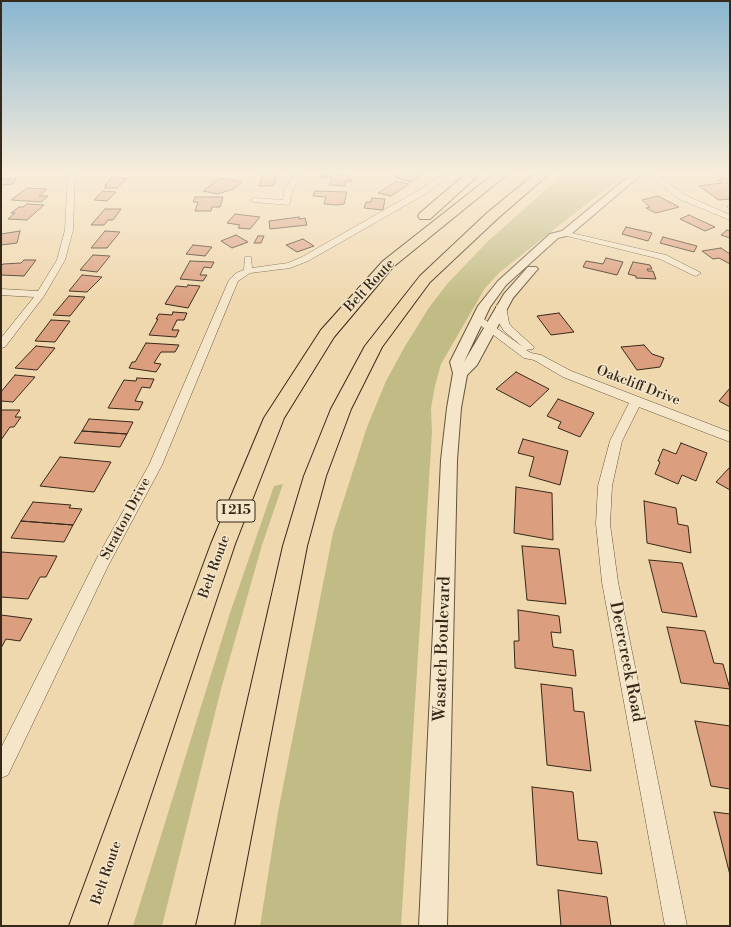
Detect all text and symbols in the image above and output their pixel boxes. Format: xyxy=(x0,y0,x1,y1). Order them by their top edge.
street label: Belt Route xyxy=(341,256,399,316)
street label: Oakcliff Drive xyxy=(594,362,682,410)
street label: Stratton Drive xyxy=(97,475,155,563)
road number: I 215 xyxy=(217,500,255,522)
street label: Belt Route xyxy=(196,533,234,601)
street label: Wasatch Boulevard xyxy=(430,576,456,722)
street label: Deercreek Road xyxy=(604,600,648,724)
street label: Belt Route xyxy=(88,839,126,907)

